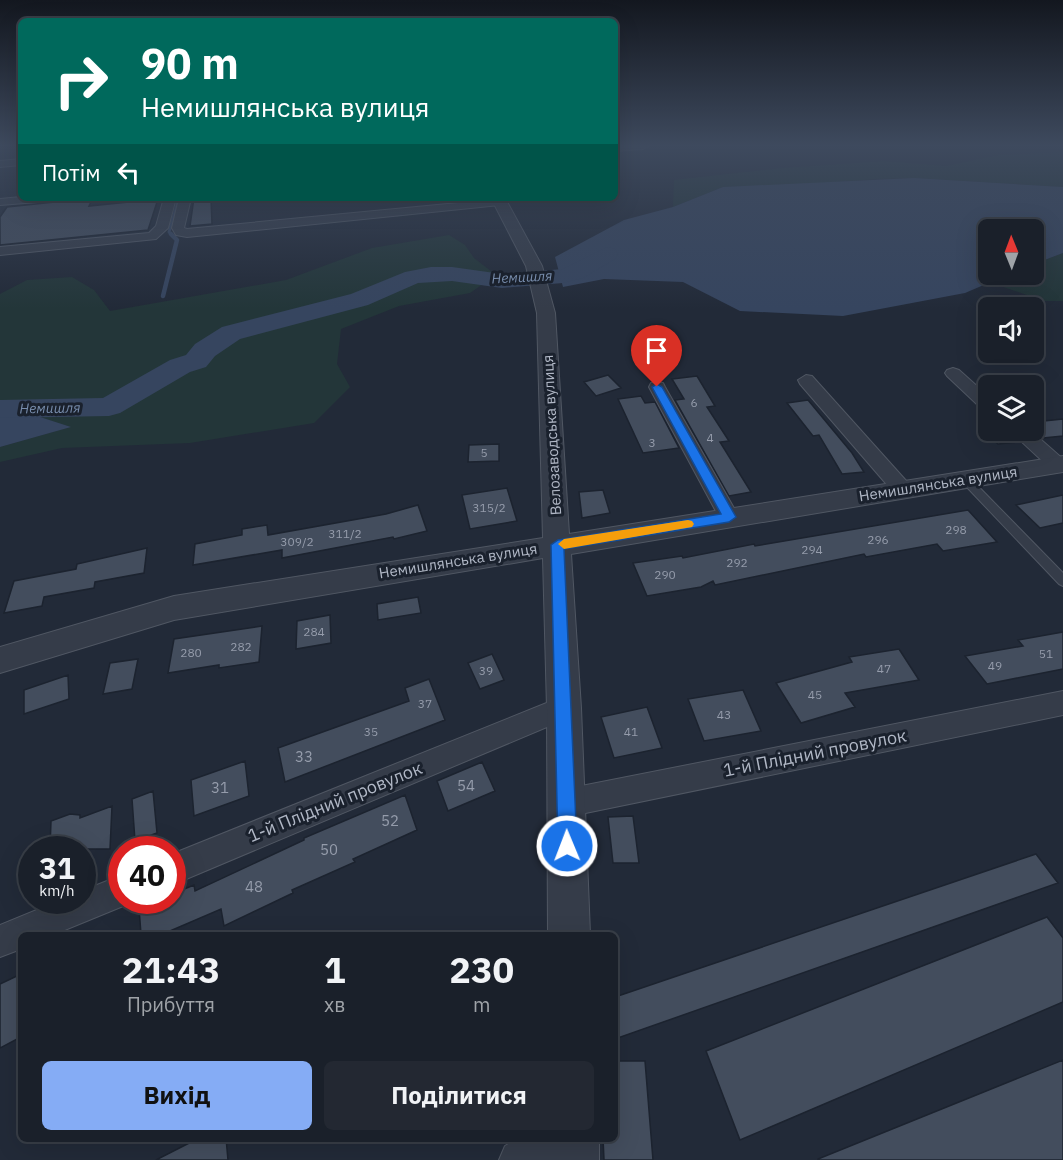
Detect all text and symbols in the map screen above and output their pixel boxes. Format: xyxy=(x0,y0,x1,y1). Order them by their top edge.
text: 90 m xyxy=(141,36,239,91)
icon: right xyxy=(42,42,120,120)
text: Немишлянська вулиця xyxy=(141,89,429,124)
icon: left xyxy=(112,156,145,189)
text: Потім xyxy=(42,158,100,187)
north arrow xyxy=(978,219,1044,285)
map controls xyxy=(978,219,1044,441)
water label: Немишля xyxy=(491,266,553,288)
button: sound xyxy=(978,297,1044,363)
pin xyxy=(631,325,682,387)
icon: arrive xyxy=(640,334,673,367)
street label: Велозаводська вулиця xyxy=(538,354,565,516)
button: layers xyxy=(978,375,1044,441)
house number: 6 xyxy=(690,395,698,410)
water label: Немишля xyxy=(19,398,81,418)
house number: 4 xyxy=(706,430,714,445)
house number: 3 xyxy=(648,435,656,450)
house number: 5 xyxy=(480,445,488,460)
street label: Немишлянська вулиця xyxy=(857,462,1019,505)
house number: 315/2 xyxy=(472,500,506,515)
house number: 298 xyxy=(945,522,967,537)
house number: 311/2 xyxy=(328,526,362,541)
house number: 296 xyxy=(867,532,889,547)
house number: 309/2 xyxy=(280,534,314,549)
street label: Немишлянська вулиця xyxy=(377,539,539,582)
house number: 294 xyxy=(801,542,823,557)
house number: 292 xyxy=(726,555,748,570)
house number: 290 xyxy=(654,567,676,582)
house number: 284 xyxy=(303,624,325,639)
house number: 282 xyxy=(230,639,252,654)
house number: 280 xyxy=(180,645,202,660)
house number: 51 xyxy=(1039,646,1053,661)
house number: 49 xyxy=(988,658,1002,673)
house number: 47 xyxy=(877,661,891,676)
house number: 39 xyxy=(479,663,493,678)
house number: 45 xyxy=(808,687,822,702)
house number: 37 xyxy=(418,696,432,711)
house number: 43 xyxy=(717,707,731,722)
street label: 1-й Плідний провулок xyxy=(721,723,909,782)
house number: 35 xyxy=(364,724,378,739)
house number: 41 xyxy=(624,724,638,739)
house number: 33 xyxy=(295,747,313,766)
street label: 1-й Плідний провулок xyxy=(244,756,426,847)
house number: 54 xyxy=(457,776,475,795)
house number: 31 xyxy=(211,778,229,797)
house number: 52 xyxy=(381,811,399,830)
position arrow xyxy=(535,814,599,878)
speed limit sign: 40 xyxy=(108,836,186,914)
house number: 50 xyxy=(320,840,338,859)
text: 31 xyxy=(39,848,75,887)
house number: 48 xyxy=(245,877,263,896)
text: km/h xyxy=(39,881,75,900)
text: 21:43 xyxy=(122,946,220,993)
text: 1 xyxy=(324,946,346,993)
text: 230 xyxy=(449,946,514,993)
text: Прибуття xyxy=(127,991,215,1018)
text: хв xyxy=(324,991,345,1018)
text: m xyxy=(473,991,490,1018)
button: Вихід xyxy=(42,1061,312,1130)
button: Поділитися xyxy=(324,1061,594,1130)

